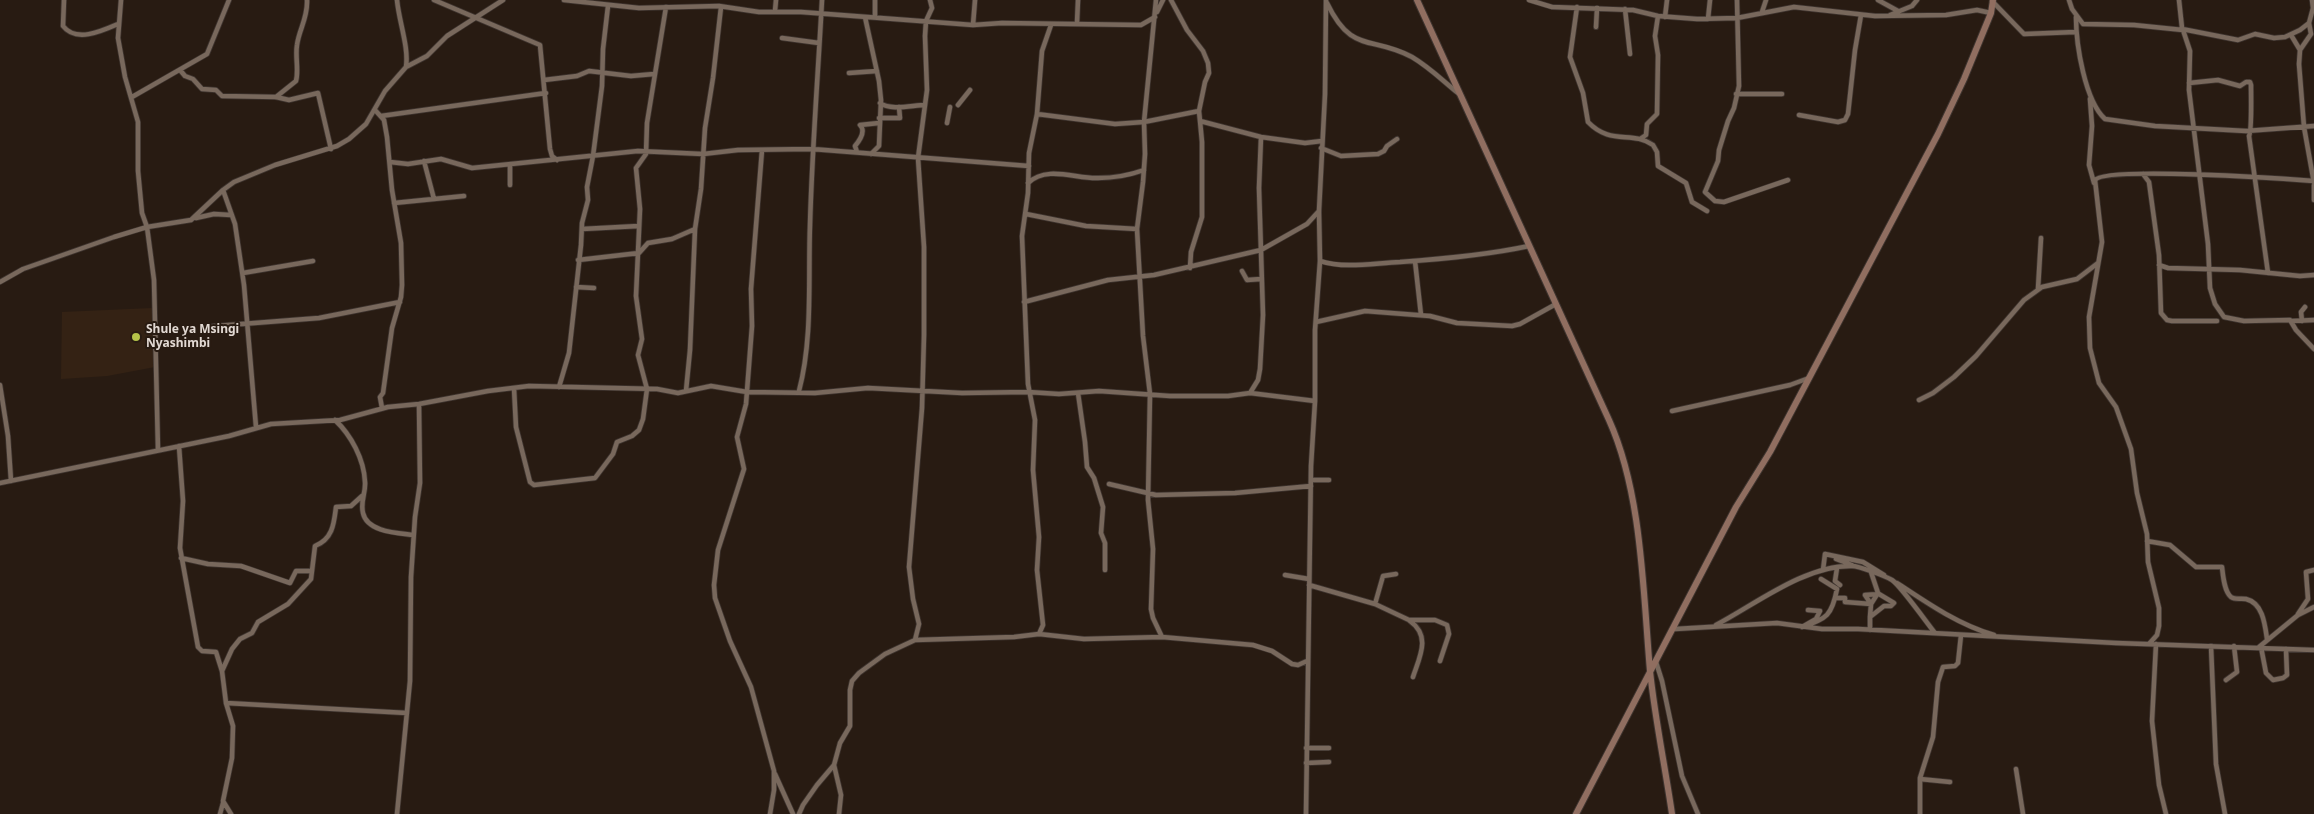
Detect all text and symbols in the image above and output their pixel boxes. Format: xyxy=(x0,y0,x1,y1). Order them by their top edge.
place label: Shule ya Msingi Nyashimbi xyxy=(146,323,239,351)
marker: Shule ya Msingi Nyashimbi xyxy=(130,331,142,343)

